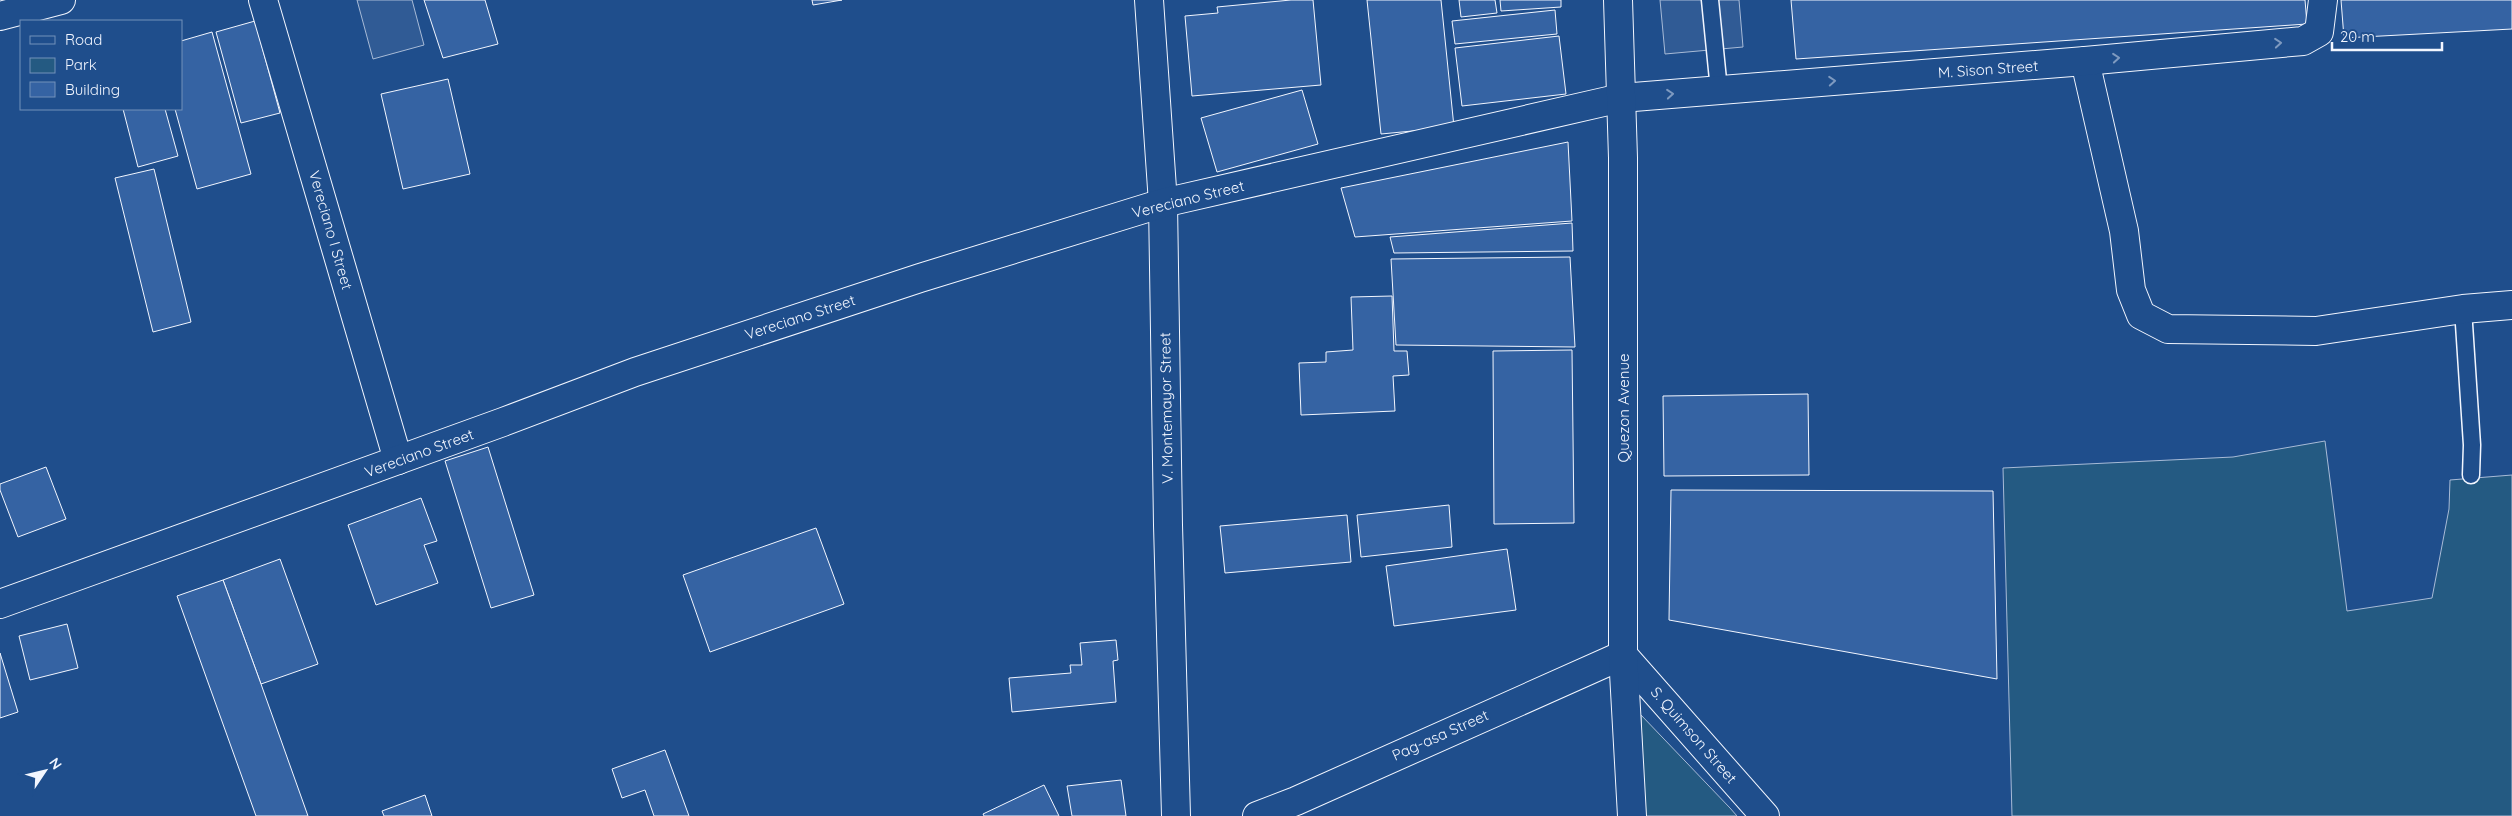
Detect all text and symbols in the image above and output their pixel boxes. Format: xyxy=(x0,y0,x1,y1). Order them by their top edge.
legend xyxy=(20,20,182,110)
scale bar xyxy=(2332,20,2442,52)
text: 20 m xyxy=(2340,27,2375,46)
text: Road xyxy=(65,30,102,49)
one-way arrow xyxy=(2274,38,2282,49)
one-way arrow xyxy=(2112,53,2120,64)
text: Park xyxy=(65,55,97,74)
street label: M. Sison Street xyxy=(1937,56,2039,82)
one-way arrow xyxy=(1828,76,1836,87)
text: Building xyxy=(65,80,120,99)
one-way arrow xyxy=(1666,89,1674,100)
street label: Vereciano I Street xyxy=(305,168,357,292)
street label: Vereciano Street xyxy=(1130,176,1246,222)
street label: Vereciano Street xyxy=(742,290,858,344)
street label: V. Montemayor Street xyxy=(1155,332,1177,484)
street label: Quezon Avenue xyxy=(1614,354,1633,462)
street label: Vereciano Street xyxy=(362,424,476,482)
street label: S. Quimson Street xyxy=(1647,683,1741,787)
street label: Pag-asa Street xyxy=(1389,705,1491,765)
north arrow xyxy=(20,746,70,796)
text: N xyxy=(45,754,66,773)

